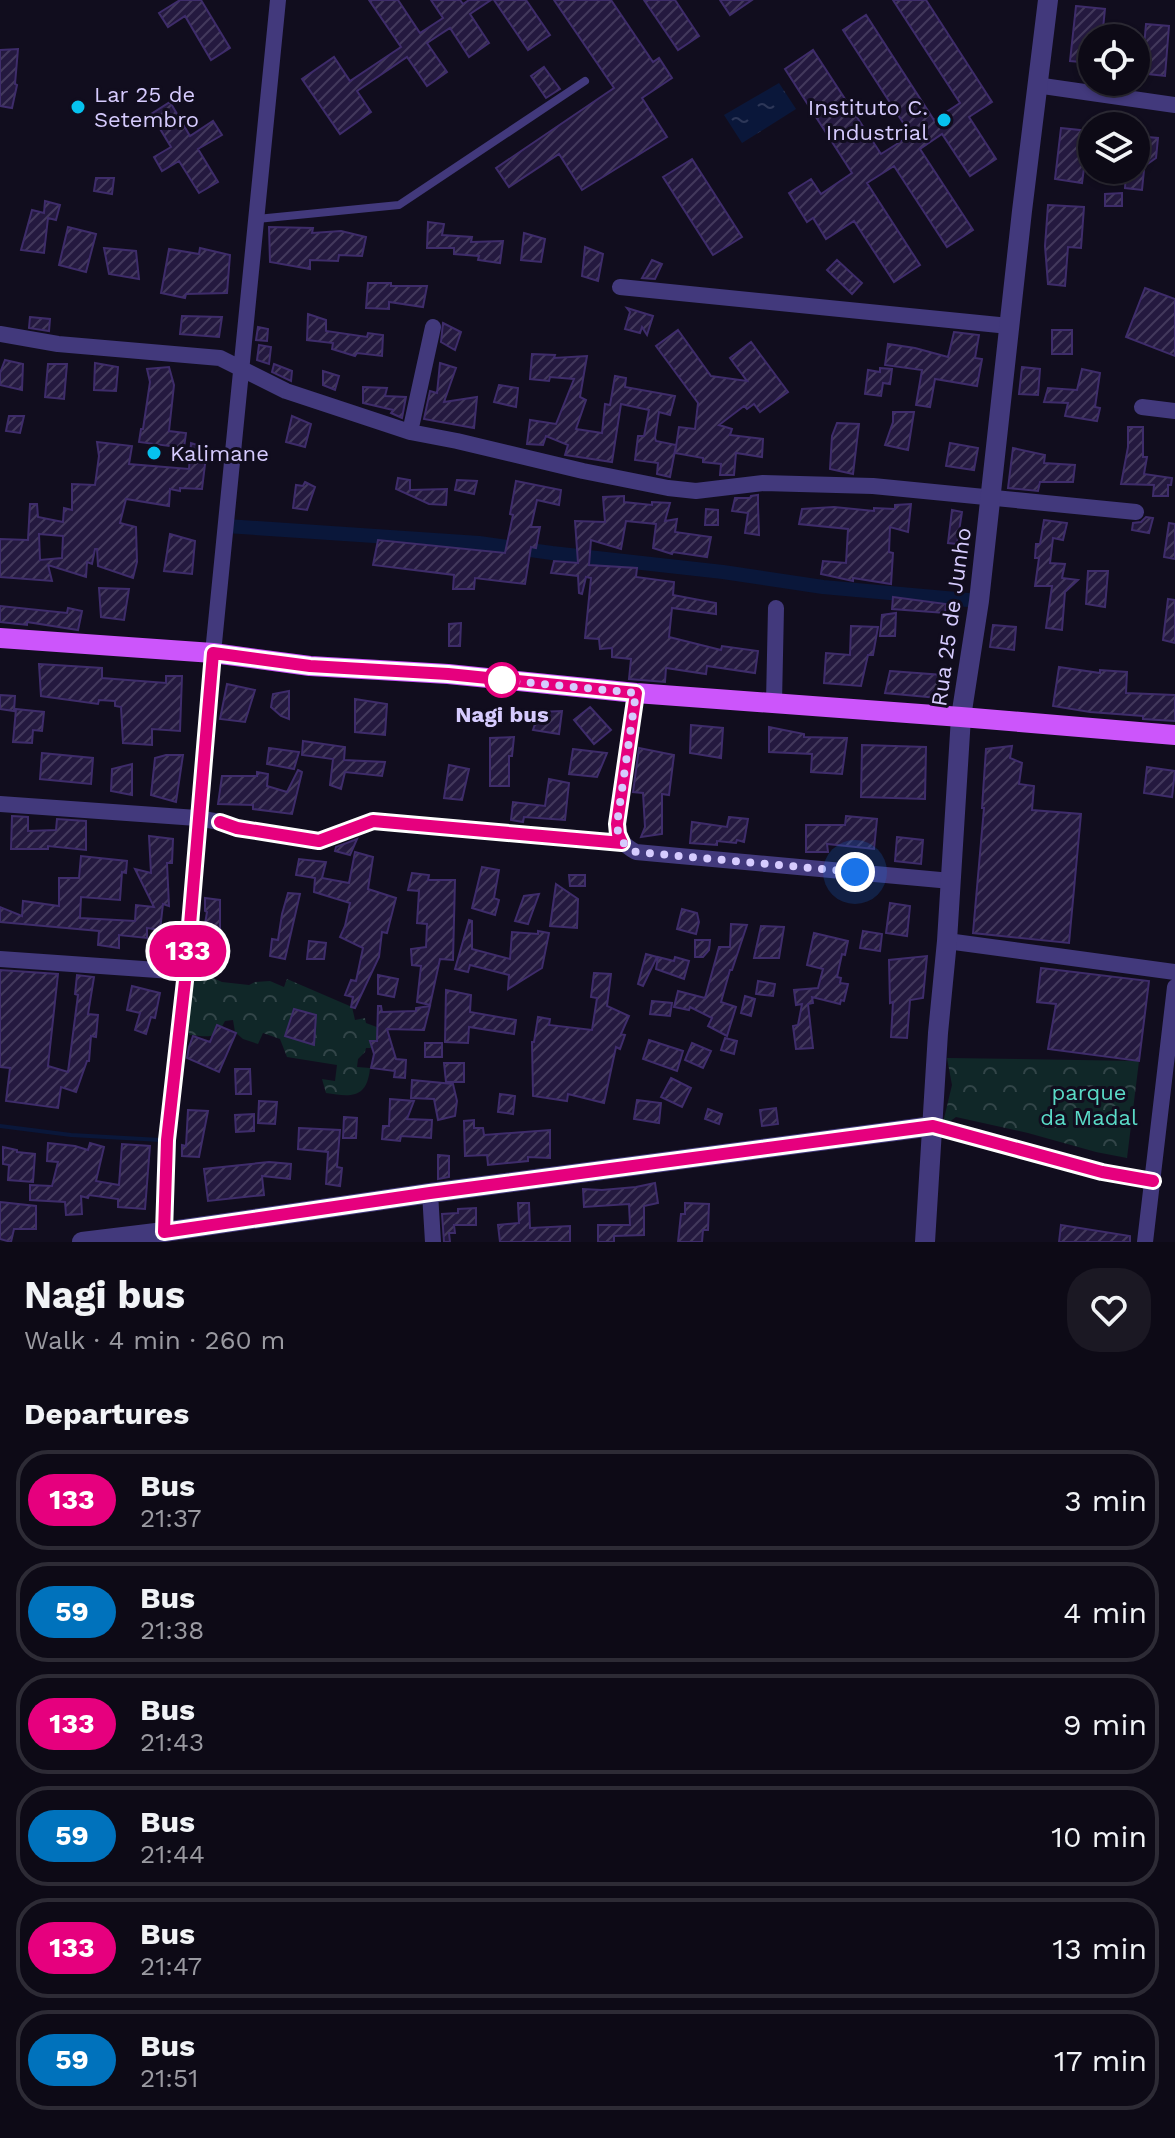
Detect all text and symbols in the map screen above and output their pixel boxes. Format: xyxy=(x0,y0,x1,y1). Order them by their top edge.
map controls xyxy=(1078,24,1150,184)
button: locate xyxy=(1078,24,1150,96)
place label: Lar 25 de Setembro xyxy=(94,82,199,132)
place label: Instituto C. Industrial xyxy=(808,95,928,145)
marker: Lar 25 de Setembro xyxy=(69,98,87,116)
marker: Instituto C. Industrial xyxy=(935,111,953,129)
button: layers xyxy=(1078,112,1150,184)
place label: Kalimane xyxy=(170,441,269,466)
marker: Kalimane xyxy=(145,444,163,462)
street label: Rua 25 de Junho xyxy=(926,526,976,708)
marker: Nagi bus xyxy=(485,663,519,697)
place label: Nagi bus xyxy=(455,702,549,727)
your location xyxy=(835,852,875,892)
line badge: 133 xyxy=(142,925,234,977)
text: 133 xyxy=(165,934,211,967)
park label: parque da Madal xyxy=(1040,1080,1138,1130)
button: heart xyxy=(1067,1268,1151,1352)
text: Nagi bus xyxy=(24,1273,185,1317)
text: Walk · 4 min · 260 m xyxy=(24,1325,285,1355)
text: Departures xyxy=(24,1396,189,1431)
text: Bus xyxy=(140,1468,195,1503)
text: 133 xyxy=(49,1483,95,1516)
text: 3 min xyxy=(1064,1483,1147,1518)
text: 21:37 xyxy=(140,1503,202,1533)
text: Bus xyxy=(140,1580,195,1615)
text: 59 xyxy=(55,1595,89,1628)
text: 4 min xyxy=(1063,1595,1147,1630)
text: 21:38 xyxy=(140,1615,204,1645)
text: Bus xyxy=(140,1692,195,1727)
text: 133 xyxy=(49,1707,95,1740)
text: 9 min xyxy=(1063,1707,1147,1742)
text: 21:43 xyxy=(140,1727,204,1757)
text: Bus xyxy=(140,1804,195,1839)
text: 59 xyxy=(55,1819,89,1852)
text: 10 min xyxy=(1051,1819,1147,1854)
text: 21:44 xyxy=(140,1839,205,1869)
text: Bus xyxy=(140,1916,195,1951)
text: 133 xyxy=(49,1931,95,1964)
text: 13 min xyxy=(1052,1931,1147,1966)
text: 21:47 xyxy=(140,1951,202,1981)
text: Bus xyxy=(140,2028,195,2063)
text: 59 xyxy=(55,2043,89,2076)
text: 17 min xyxy=(1054,2043,1147,2078)
text: 21:51 xyxy=(140,2063,198,2093)

